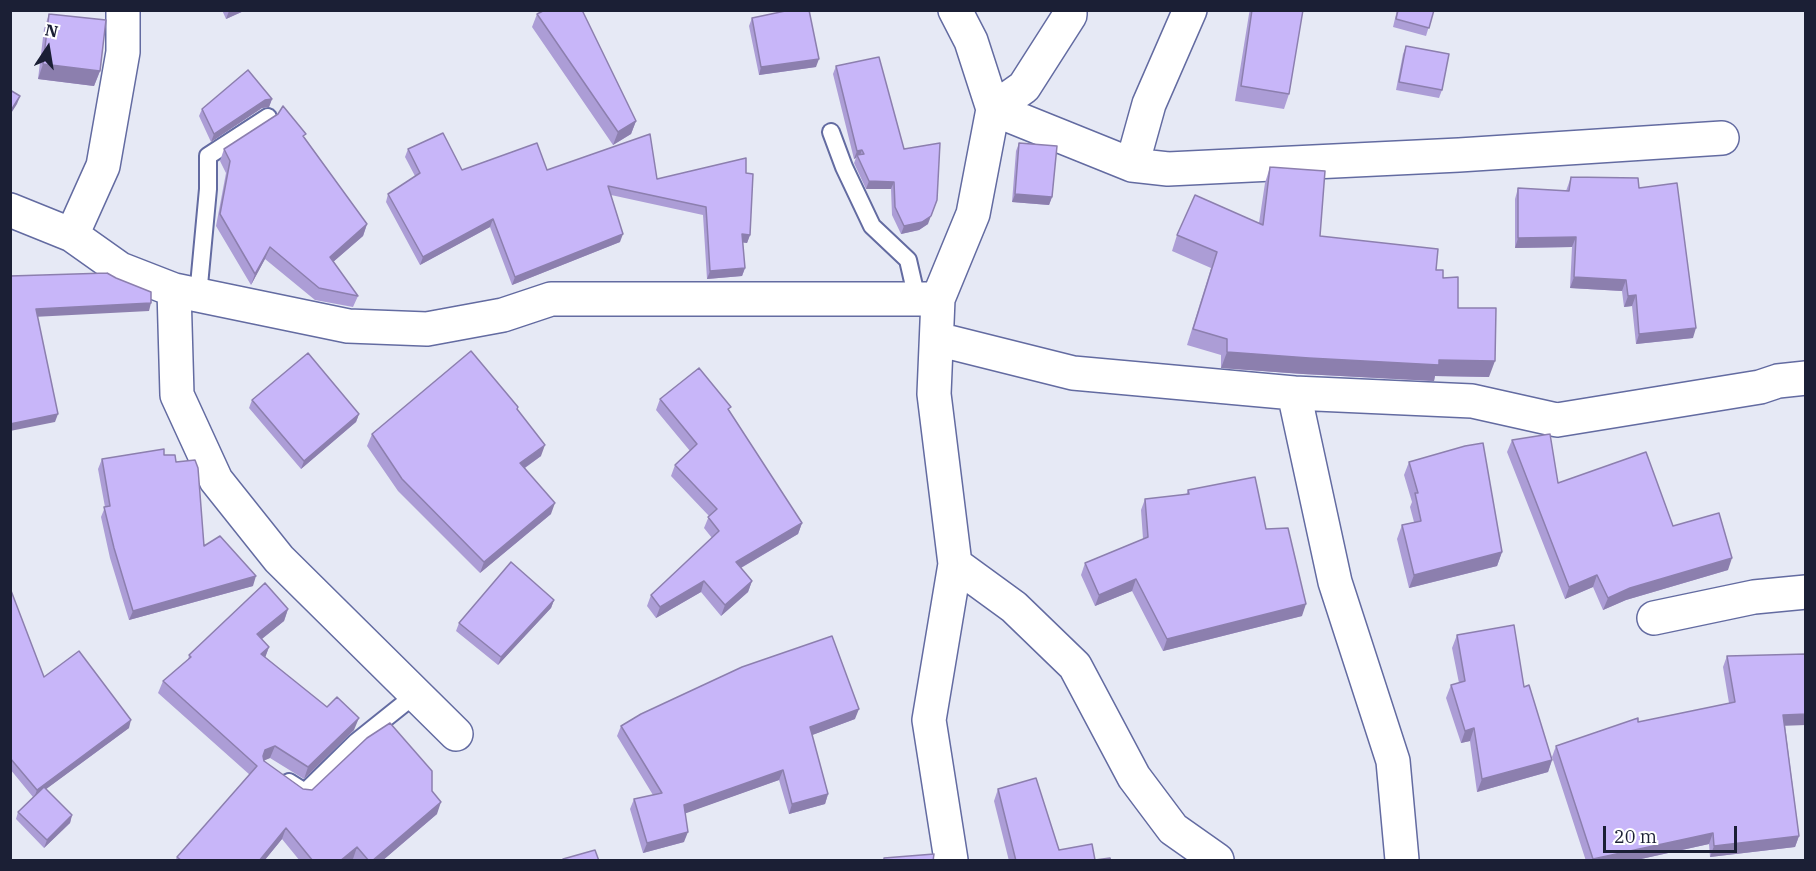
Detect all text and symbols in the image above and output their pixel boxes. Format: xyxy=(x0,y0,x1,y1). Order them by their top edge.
north arrow xyxy=(18,18,78,78)
text: N xyxy=(43,19,60,41)
scale bar xyxy=(1606,814,1740,852)
text: 20 m xyxy=(1614,825,1657,848)

